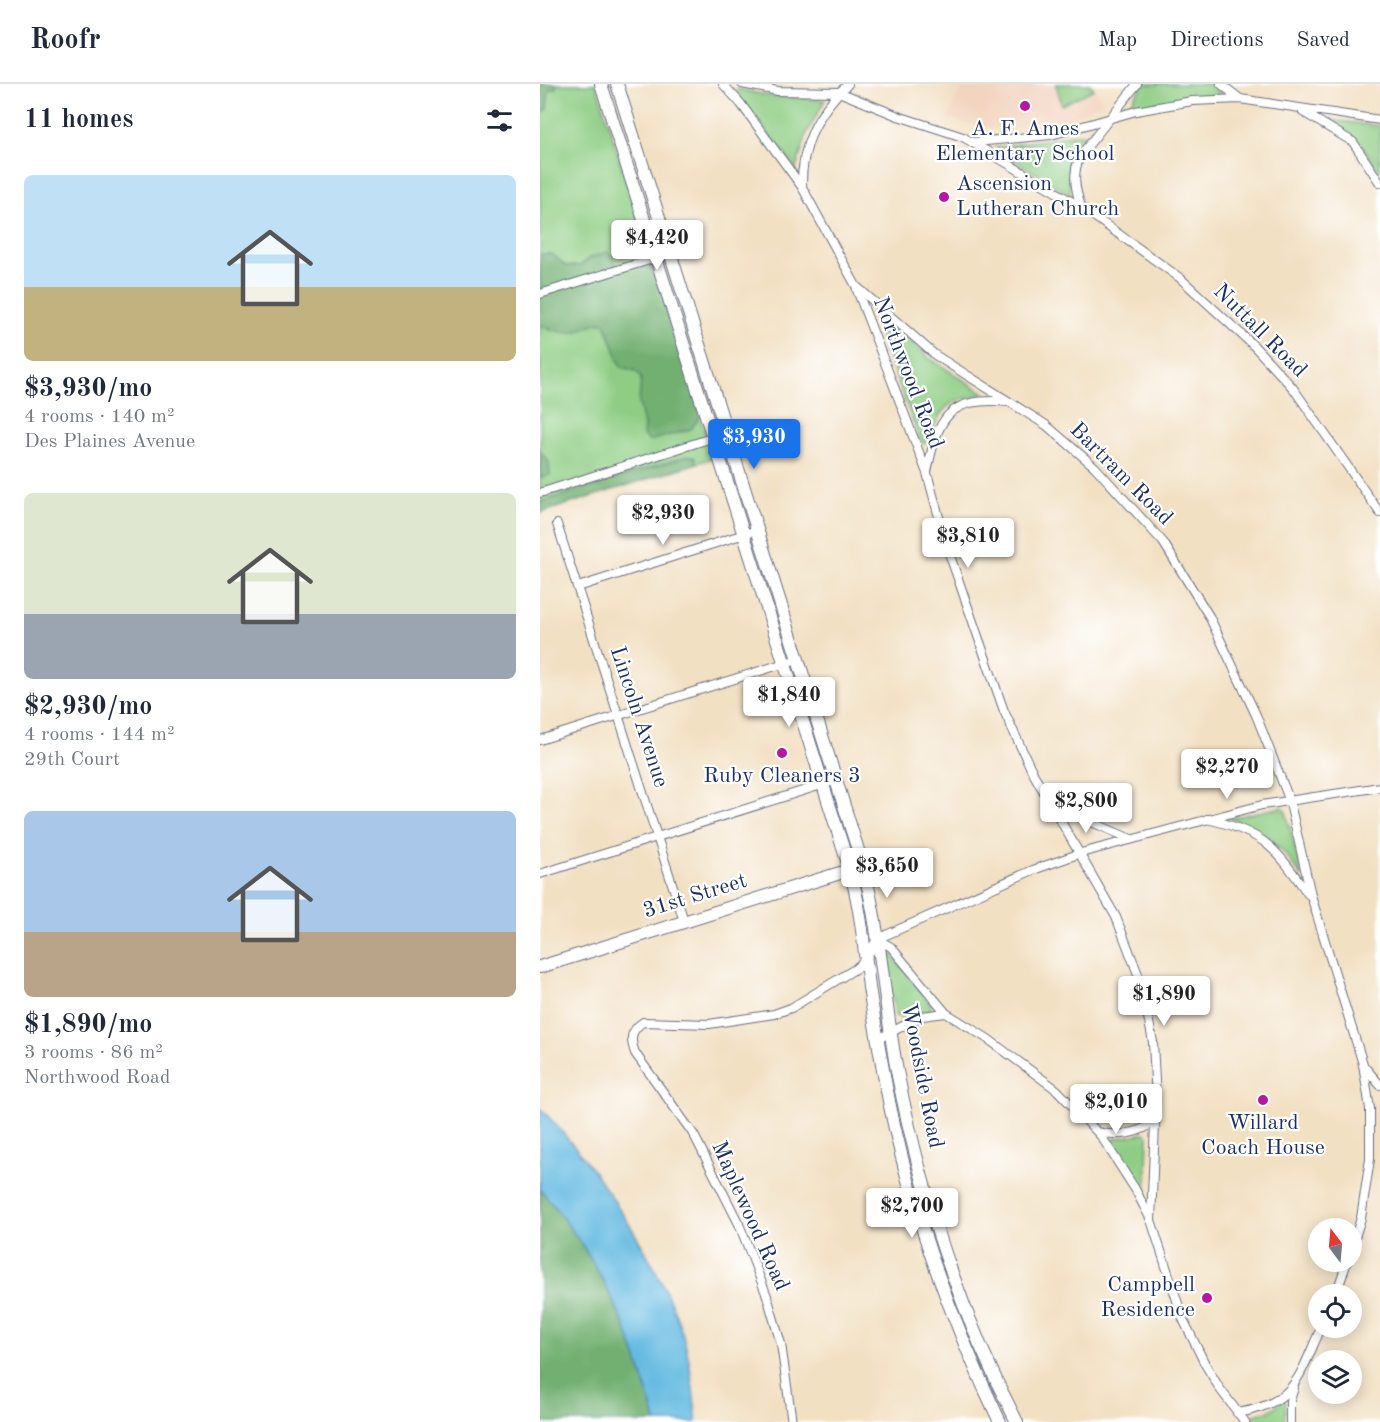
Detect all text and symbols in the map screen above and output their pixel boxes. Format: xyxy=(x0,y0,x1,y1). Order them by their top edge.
text: Roofr xyxy=(30,27,101,55)
text: Map xyxy=(1098,30,1137,51)
text: Directions xyxy=(1170,30,1264,51)
text: Saved xyxy=(1297,30,1350,51)
marker: A. F. Ames Elementary School xyxy=(1018,99,1032,113)
icon: filters xyxy=(483,104,516,137)
text: 11 homes xyxy=(24,107,133,133)
place label: A. F. Ames Elementary School xyxy=(935,118,1115,165)
place label: Ascension Lutheran Church xyxy=(956,173,1119,220)
marker: Ascension Lutheran Church xyxy=(937,190,951,204)
icon: home xyxy=(216,214,324,322)
pin: $4,420 xyxy=(608,220,706,271)
text: $4,420 xyxy=(625,229,689,249)
street label: Nuttall Road xyxy=(1209,280,1311,382)
street label: Northwood Road xyxy=(869,294,947,452)
text: $3,930/mo xyxy=(24,376,152,402)
text: 4 rooms · 140 m² xyxy=(24,407,174,427)
street label: Bartram Road xyxy=(1065,418,1177,530)
pin: $3,930 xyxy=(705,419,803,470)
text: $3,930 xyxy=(722,428,786,448)
text: Des Plaines Avenue xyxy=(24,432,195,452)
pin: $2,930 xyxy=(614,495,712,546)
text: $2,930 xyxy=(631,504,695,524)
pin: $3,810 xyxy=(919,518,1017,569)
text: $3,810 xyxy=(936,527,1000,547)
icon: home xyxy=(216,532,324,640)
street label: Lincoln Avenue xyxy=(606,644,672,790)
pin: $1,840 xyxy=(740,677,838,728)
text: $1,840 xyxy=(757,686,821,706)
text: $2,930/mo xyxy=(24,694,152,720)
text: 4 rooms · 144 m² xyxy=(24,725,174,745)
marker: Ruby Cleaners 3 xyxy=(775,746,789,760)
pin: $2,270 xyxy=(1178,749,1276,800)
text: 29th Court xyxy=(24,750,120,770)
text: $2,270 xyxy=(1195,758,1259,778)
place label: Ruby Cleaners 3 xyxy=(703,765,861,787)
pin: $2,800 xyxy=(1037,783,1135,834)
text: $2,800 xyxy=(1054,792,1118,812)
pin: $3,650 xyxy=(838,848,936,899)
icon: home xyxy=(216,850,324,958)
text: $3,650 xyxy=(855,857,919,877)
street label: 31st Street xyxy=(641,870,749,922)
pin: $1,890 xyxy=(1115,976,1213,1027)
text: $1,890 xyxy=(1132,985,1196,1005)
street label: Woodside Road xyxy=(897,1002,947,1150)
text: $1,890/mo xyxy=(24,1012,152,1038)
text: 3 rooms · 86 m² xyxy=(24,1043,163,1063)
text: Northwood Road xyxy=(24,1068,170,1088)
pin: $2,010 xyxy=(1067,1084,1165,1135)
text: $2,010 xyxy=(1084,1093,1148,1113)
marker: Willard Coach House xyxy=(1256,1093,1270,1107)
place label: Willard Coach House xyxy=(1201,1112,1325,1159)
street label: Maplewood Road xyxy=(707,1138,793,1294)
pin: $2,700 xyxy=(863,1188,961,1239)
text: $2,700 xyxy=(880,1197,944,1217)
north arrow xyxy=(1308,1218,1362,1272)
map controls xyxy=(1308,1218,1362,1404)
place label: Campbell Residence xyxy=(1100,1274,1195,1321)
button: locate xyxy=(1308,1284,1362,1338)
marker: Campbell Residence xyxy=(1200,1291,1214,1305)
button: layers xyxy=(1308,1350,1362,1404)

